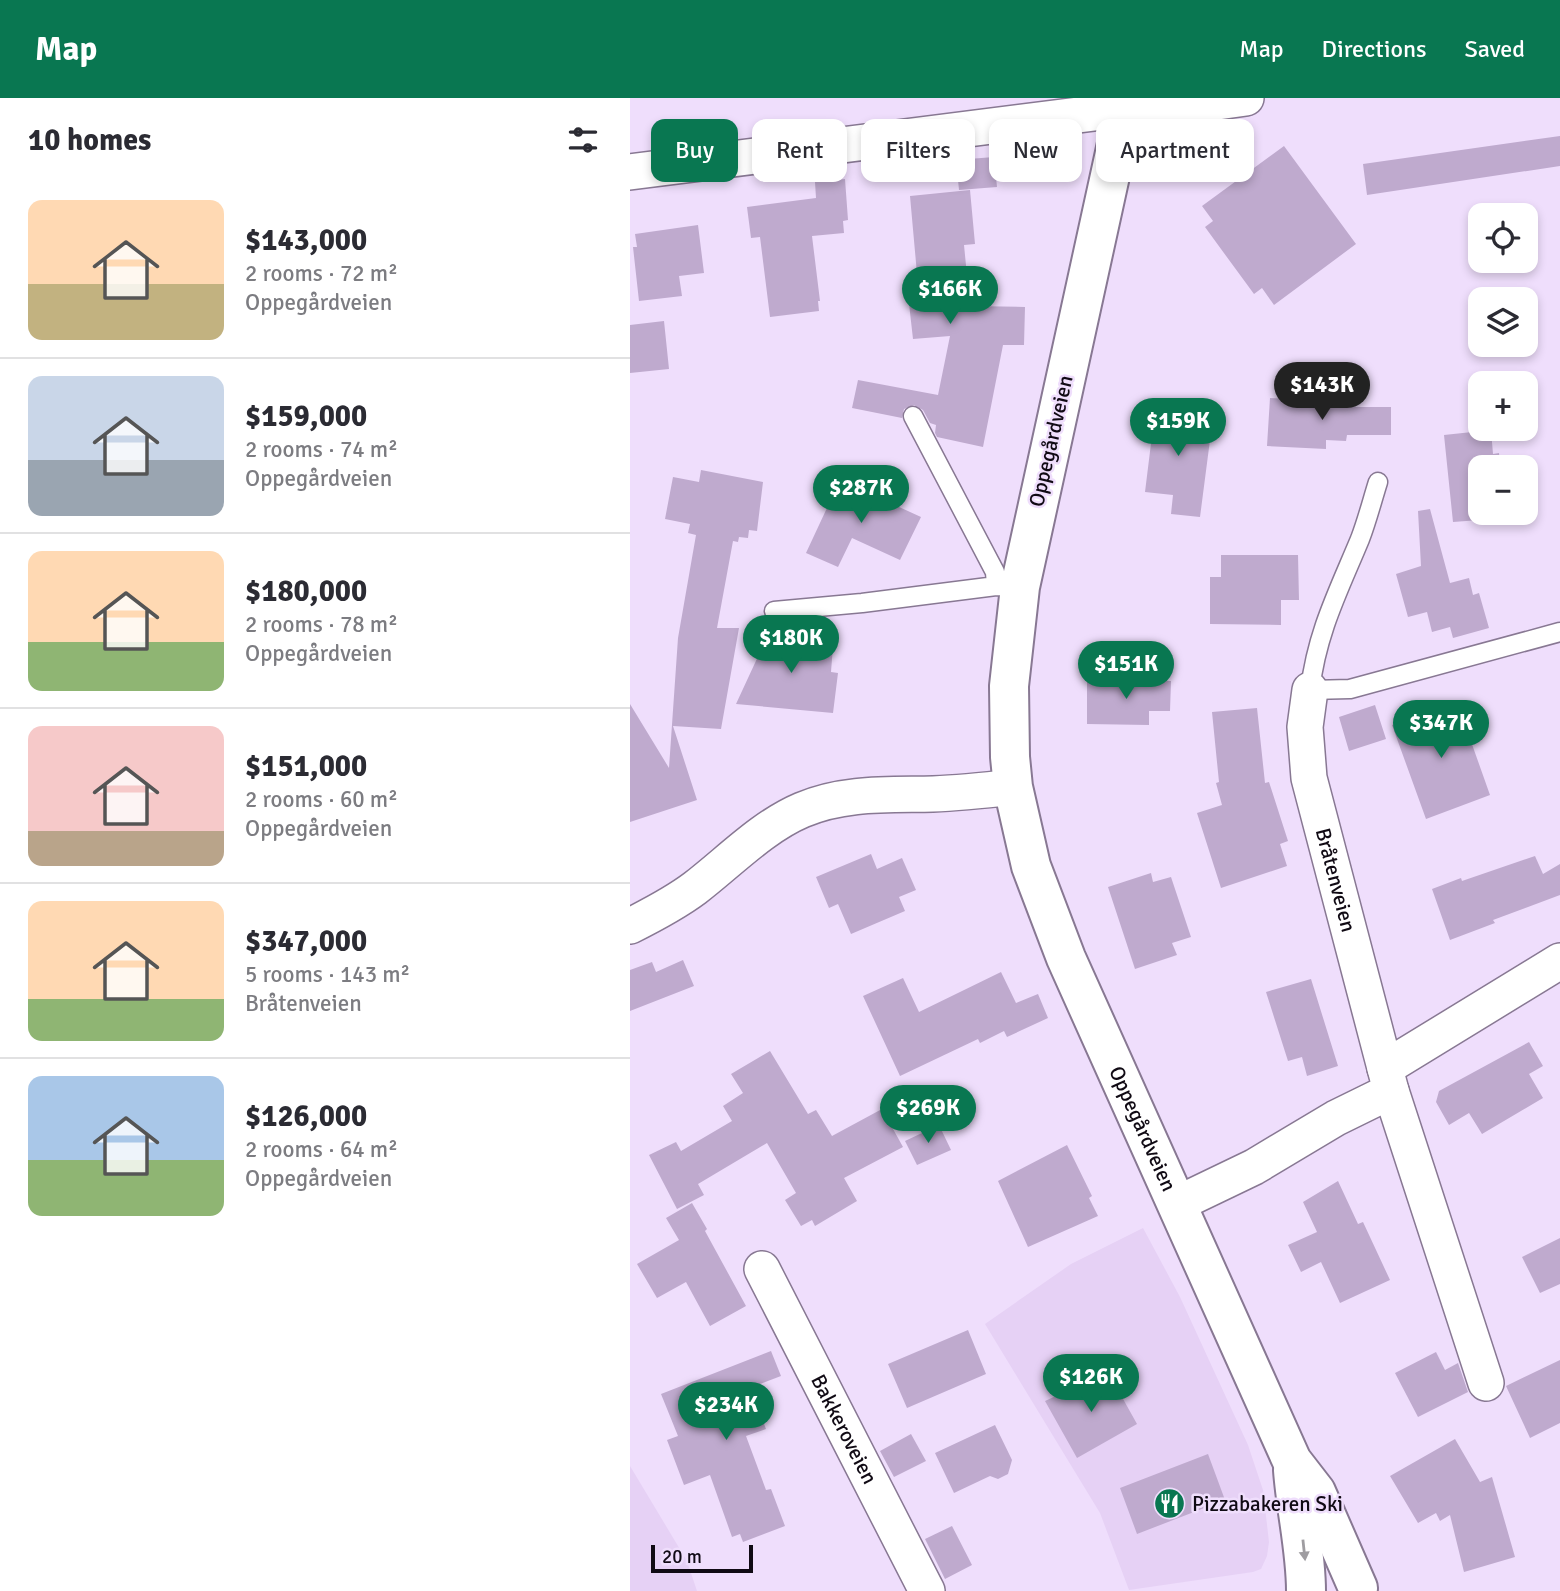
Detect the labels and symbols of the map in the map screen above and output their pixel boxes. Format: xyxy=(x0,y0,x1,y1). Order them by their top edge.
pin: $166K xyxy=(901,266,999,326)
pin: $143K xyxy=(1273,362,1371,422)
street label: Oppegårdveien xyxy=(1023,373,1079,509)
pin: $159K xyxy=(1129,398,1227,458)
pin: $287K xyxy=(812,466,910,525)
pin: $180K xyxy=(742,616,840,675)
pin: $151K xyxy=(1077,642,1175,701)
pin: $347K xyxy=(1392,700,1490,760)
street label: Bråtenveien xyxy=(1310,825,1362,935)
street label: Oppegårdveien xyxy=(1103,1062,1182,1195)
pin: $269K xyxy=(879,1086,977,1145)
pin: $126K xyxy=(1042,1354,1140,1414)
street label: Bakkeroveien xyxy=(805,1370,883,1489)
pin: $234K xyxy=(677,1382,775,1442)
restaurant icon: Pizzabakeren Ski xyxy=(1152,1487,1186,1521)
place label: Pizzabakeren Ski xyxy=(1192,1491,1343,1517)
one-way arrow xyxy=(1299,1539,1310,1561)
scale bar xyxy=(651,1542,752,1574)

